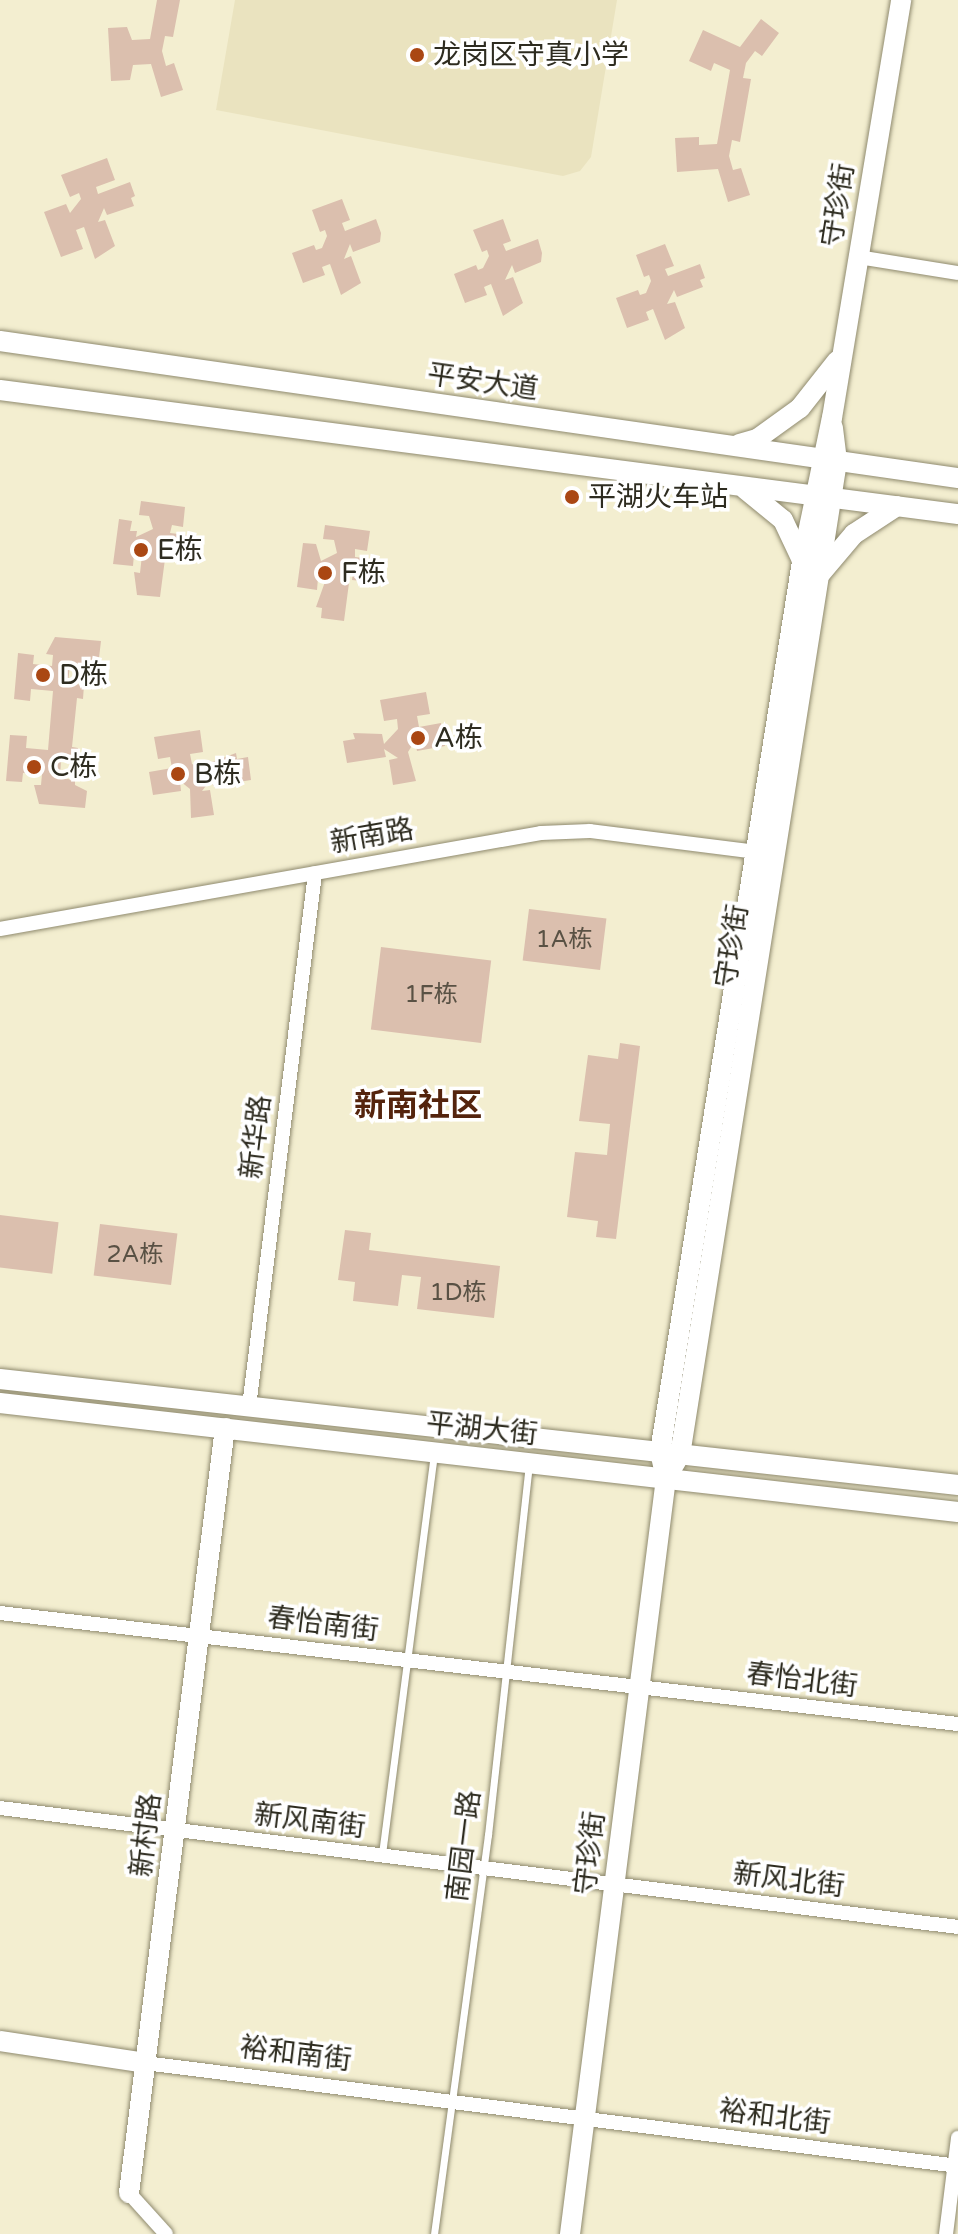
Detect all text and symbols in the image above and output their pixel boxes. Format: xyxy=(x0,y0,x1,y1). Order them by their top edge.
place label: 龙岗区守真小学 xyxy=(433,38,629,72)
marker: 龙岗区守真小学 xyxy=(408,46,426,64)
street label: 守珍街 xyxy=(815,161,861,249)
street label: 平安大道 xyxy=(425,358,541,406)
place label: 平湖火车站 xyxy=(588,480,728,514)
marker: 平湖火车站 xyxy=(563,488,581,506)
place label: E栋 xyxy=(157,533,203,567)
marker: E栋 xyxy=(132,541,150,559)
place label: F栋 xyxy=(341,556,386,590)
marker: F栋 xyxy=(316,564,334,582)
place label: D栋 xyxy=(59,658,108,692)
marker: D栋 xyxy=(34,666,52,684)
place label: A栋 xyxy=(434,721,483,755)
marker: A栋 xyxy=(409,729,427,747)
place label: C栋 xyxy=(50,750,97,784)
place label: B栋 xyxy=(194,757,241,791)
marker: C栋 xyxy=(25,758,43,776)
marker: B栋 xyxy=(169,765,187,783)
street label: 新南路 xyxy=(328,812,416,860)
street label: 守珍街 xyxy=(709,902,755,990)
house number: 1A栋 xyxy=(536,926,592,954)
house number: 1F栋 xyxy=(404,981,458,1009)
district label: 新南社区 xyxy=(354,1087,482,1125)
street label: 新华路 xyxy=(234,1093,278,1181)
house number: 2A栋 xyxy=(107,1241,163,1269)
house number: 1D栋 xyxy=(429,1279,487,1307)
street label: 平湖大街 xyxy=(425,1406,539,1452)
street label: 春怡南街 xyxy=(265,1601,381,1647)
street label: 春怡北街 xyxy=(744,1657,860,1703)
street label: 南园一路 xyxy=(441,1788,487,1904)
street label: 新村路 xyxy=(124,1791,168,1879)
street label: 新风南街 xyxy=(252,1798,368,1844)
street label: 守珍街 xyxy=(568,1809,612,1897)
street label: 新风北街 xyxy=(731,1857,847,1903)
street label: 裕和南街 xyxy=(238,2031,354,2077)
street label: 裕和北街 xyxy=(717,2094,833,2140)

